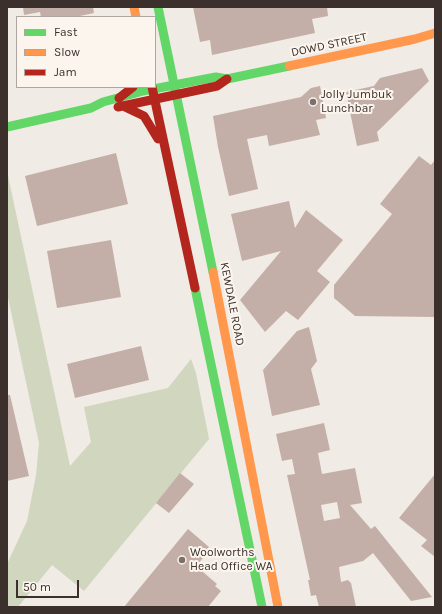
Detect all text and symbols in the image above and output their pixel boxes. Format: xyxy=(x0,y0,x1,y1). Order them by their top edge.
legend xyxy=(16,16,156,88)
text: Fast xyxy=(54,25,77,39)
street label: DOWD STREET xyxy=(290,30,368,60)
text: Slow xyxy=(54,45,80,59)
text: Jam xyxy=(54,65,77,79)
place label: Jolly Jumbuk Lunchbar xyxy=(321,88,392,116)
marker: Jolly Jumbuk Lunchbar xyxy=(308,97,318,107)
street label: KEWDALE ROAD xyxy=(217,261,247,347)
place label: Woolworths Head Office WA xyxy=(190,546,273,574)
marker: Woolworths Head Office WA xyxy=(177,555,187,565)
scale bar xyxy=(18,572,81,598)
text: 50 m xyxy=(23,580,51,594)

